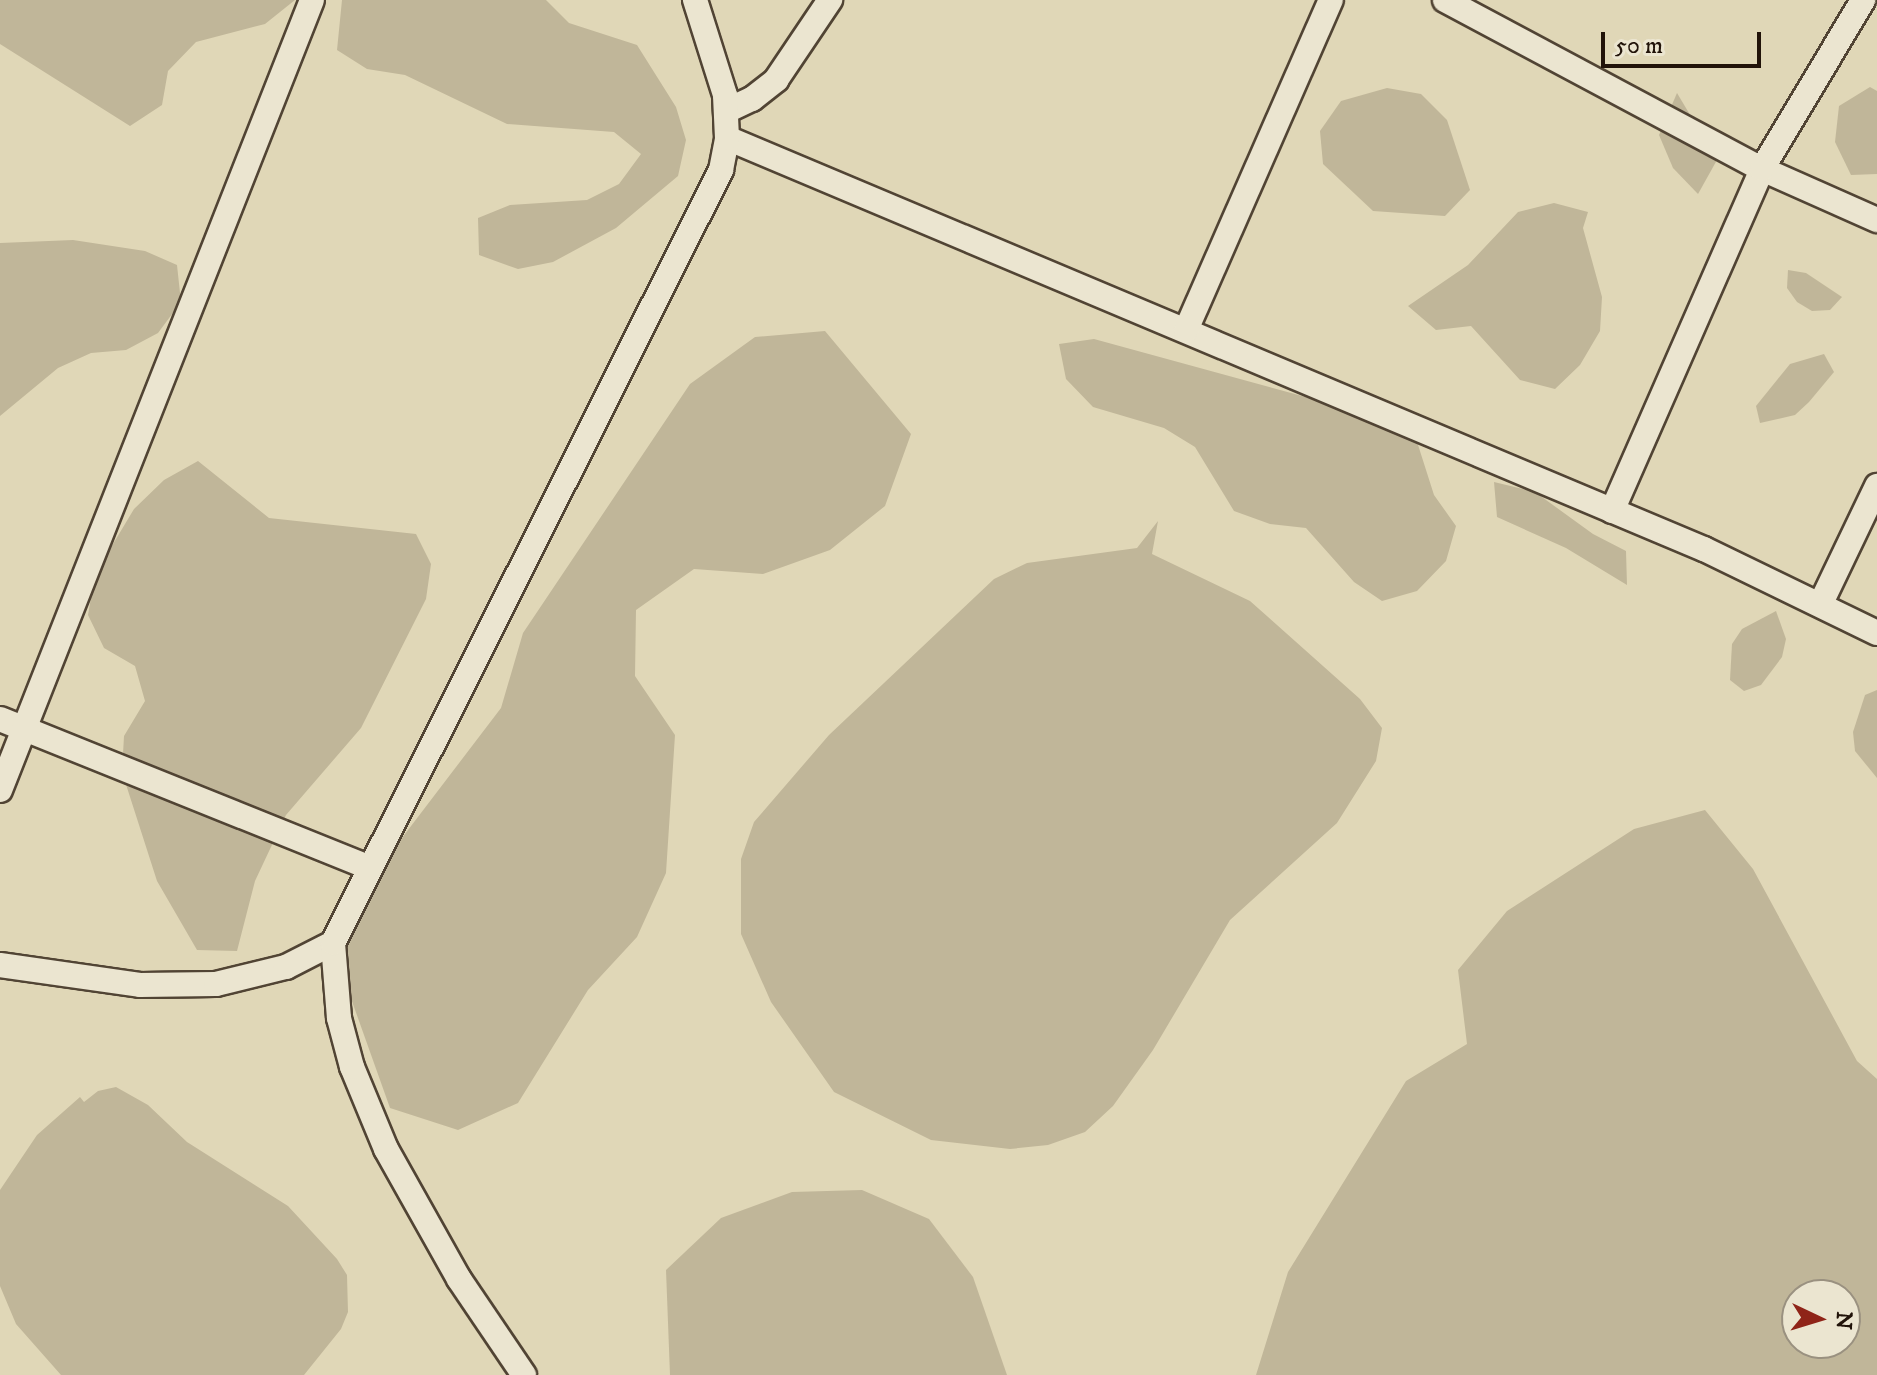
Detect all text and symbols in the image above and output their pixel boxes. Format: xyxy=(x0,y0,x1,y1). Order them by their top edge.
scale bar xyxy=(1605,16,1765,66)
text: 50 m xyxy=(1615,31,1663,61)
north arrow xyxy=(1781,1279,1861,1359)
text: N xyxy=(1829,1311,1858,1331)

